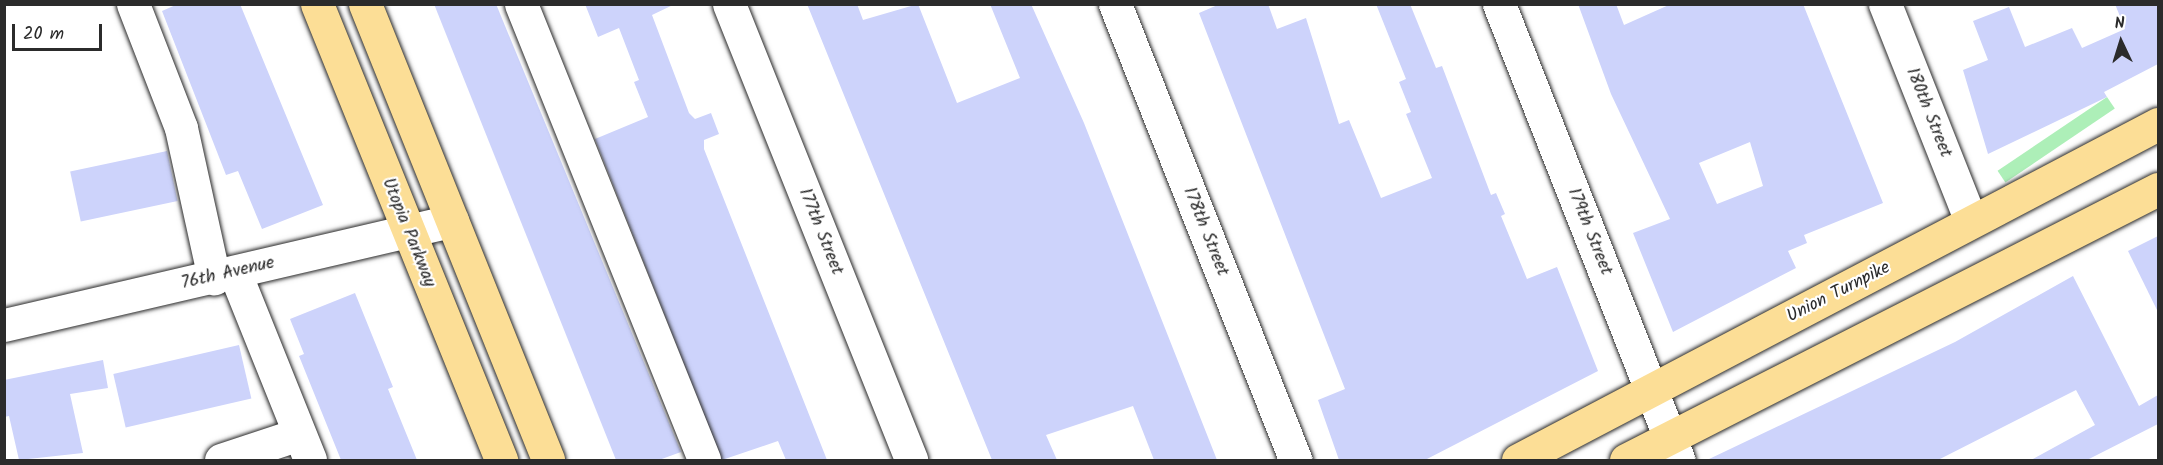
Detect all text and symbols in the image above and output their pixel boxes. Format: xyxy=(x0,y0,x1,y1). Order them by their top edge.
text: N xyxy=(2114,11,2126,36)
scale bar xyxy=(15,12,105,50)
north arrow xyxy=(2091,12,2151,72)
text: 20 m xyxy=(23,20,64,49)
street label: 180th Street xyxy=(1900,65,1956,161)
street label: Utopia Parkway xyxy=(376,175,440,291)
street label: 178th Street xyxy=(1177,184,1233,280)
street label: 177th Street xyxy=(793,185,847,279)
street label: 179th Street xyxy=(1562,185,1616,279)
street label: 76th Avenue xyxy=(179,253,277,295)
street label: Union Turnpike xyxy=(1784,258,1894,328)

